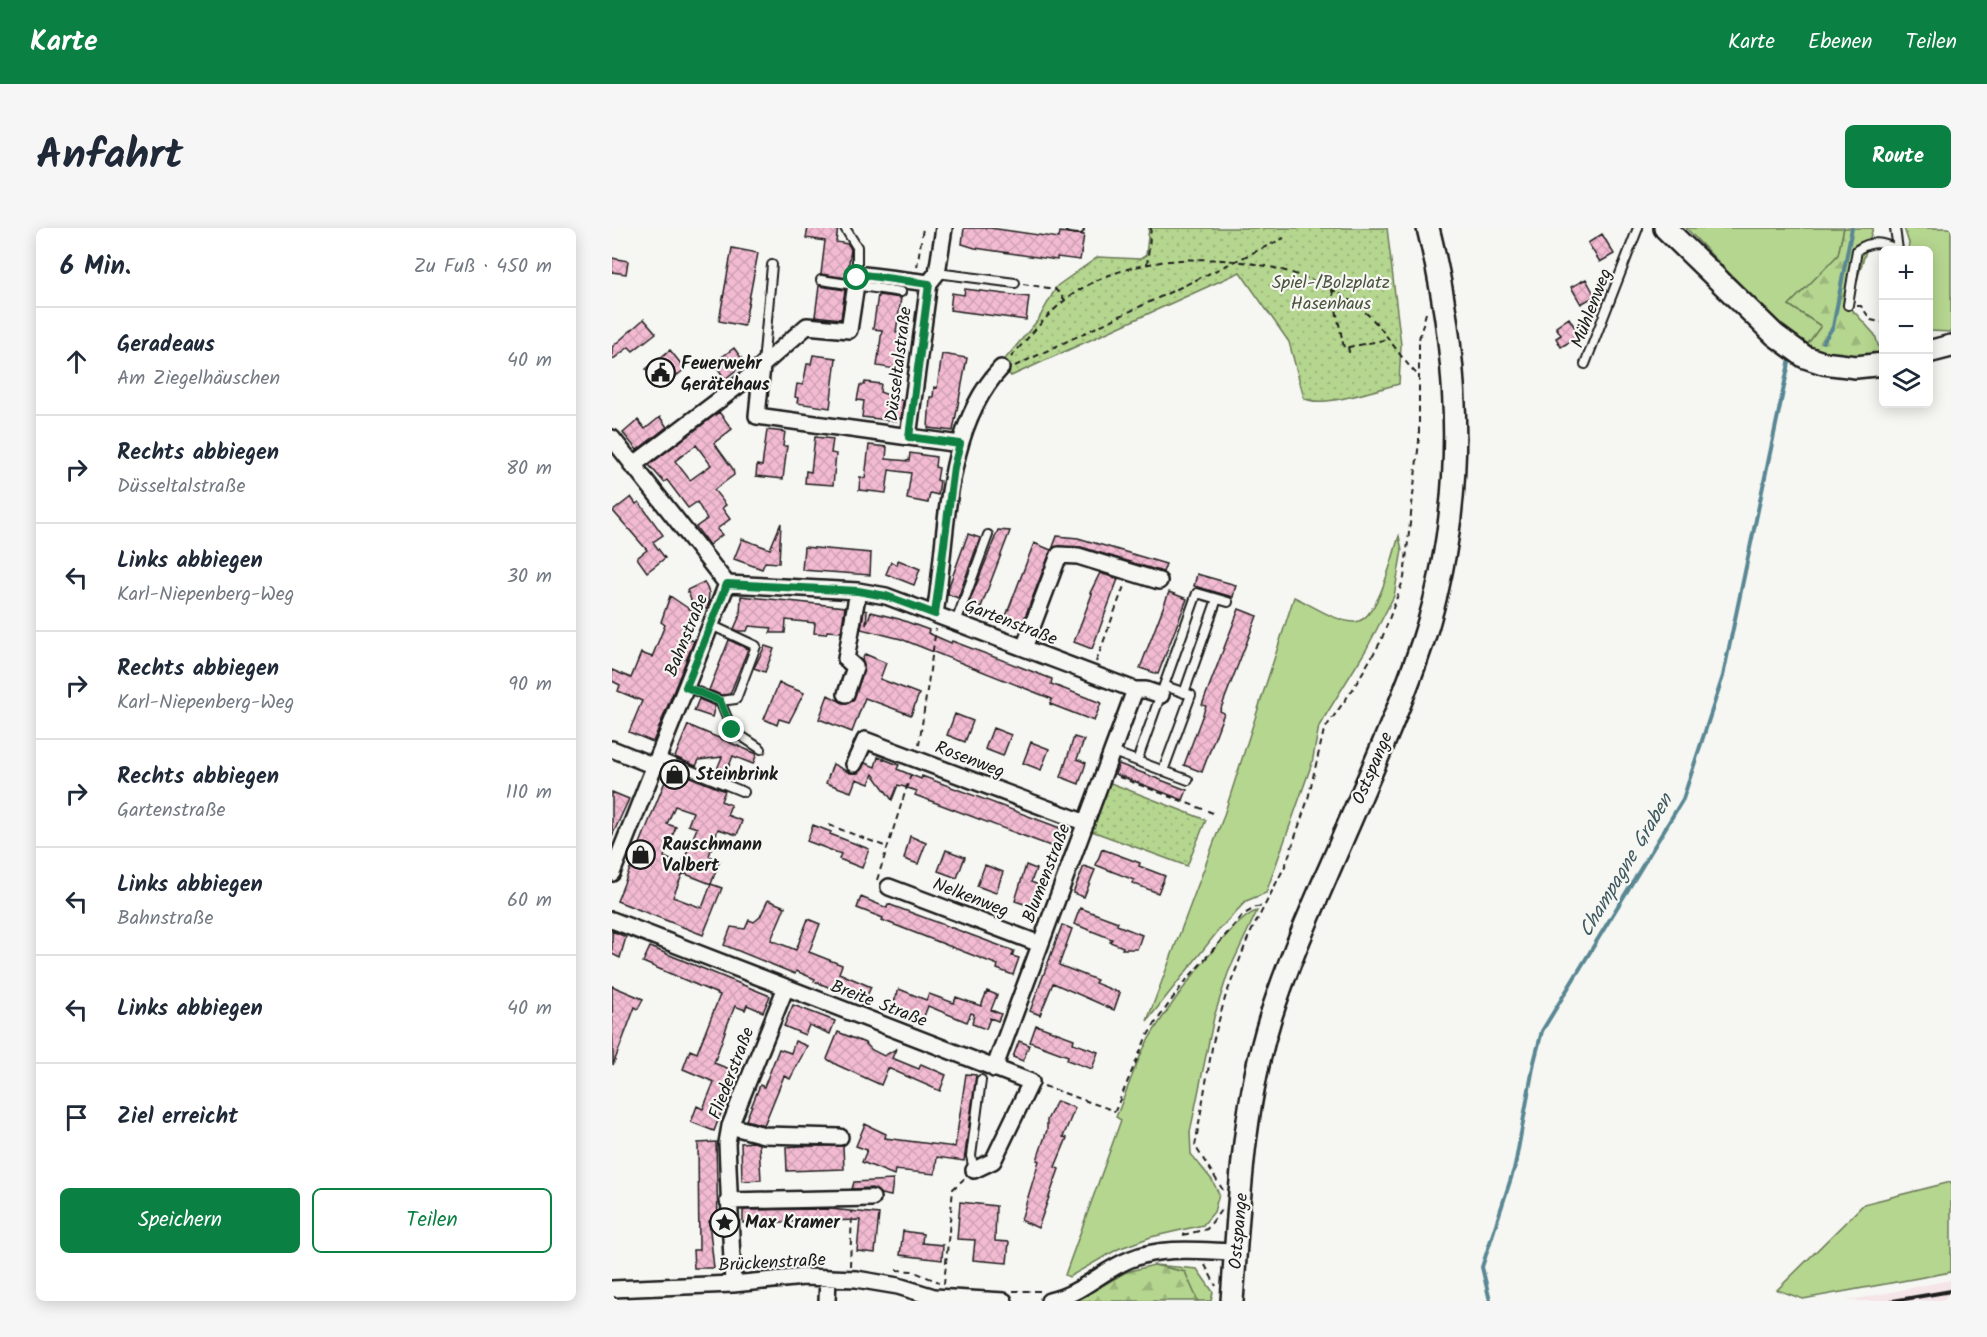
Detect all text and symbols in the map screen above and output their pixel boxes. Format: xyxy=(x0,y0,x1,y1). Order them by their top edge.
text: Karte xyxy=(30,20,98,65)
text: Karte xyxy=(1728,26,1775,59)
text: Ebenen xyxy=(1808,26,1873,59)
text: Teilen xyxy=(1906,26,1957,59)
text: Anfahrt xyxy=(36,123,183,190)
button: Route xyxy=(1845,125,1951,188)
text: 6 Min. xyxy=(60,246,131,288)
map controls xyxy=(1879,246,1933,408)
button: + xyxy=(1879,246,1933,300)
text: Zu Fuß · 450 m xyxy=(414,251,552,283)
route start xyxy=(843,264,869,290)
street label: Mühlenweg xyxy=(1564,264,1621,353)
park label: Spiel-/Bolzplatz Hasenhaus xyxy=(1272,269,1390,319)
button: − xyxy=(1879,300,1933,354)
street label: Düsseltalstraße xyxy=(878,305,921,423)
text: Geradeaus xyxy=(117,328,215,363)
icon: ahead xyxy=(60,345,93,378)
text: 40 m xyxy=(507,345,552,377)
place label: Feuerwehr Gerätehaus xyxy=(681,350,770,400)
button: layers xyxy=(1879,354,1933,408)
public building icon: Feuerwehr Gerätehaus xyxy=(644,357,676,389)
text: Am Ziegelhäuschen xyxy=(117,363,280,395)
text: Rechts abbiegen xyxy=(117,436,279,471)
icon: right xyxy=(60,453,93,486)
text: 80 m xyxy=(506,453,552,485)
text: Düsseltalstraße xyxy=(117,471,245,503)
text: Links abbiegen xyxy=(117,544,263,579)
icon: left xyxy=(60,561,93,594)
text: 30 m xyxy=(507,561,552,593)
text: Karl-Niepenberg-Weg xyxy=(117,579,294,611)
street label: Bahnstraße xyxy=(658,590,717,681)
street label: Gartenstraße xyxy=(960,592,1061,654)
text: Rechts abbiegen xyxy=(117,652,279,687)
icon: right xyxy=(60,669,93,702)
text: 90 m xyxy=(508,669,552,701)
text: Karl-Niepenberg-Weg xyxy=(117,687,294,719)
route end xyxy=(718,716,744,742)
street label: Ostspange xyxy=(1345,728,1402,810)
street label: Rosenweg xyxy=(930,734,1009,787)
shop icon: Steinbrink xyxy=(659,758,691,790)
text: Rechts abbiegen xyxy=(117,760,279,795)
place label: Steinbrink xyxy=(696,761,779,790)
icon: right xyxy=(60,777,93,810)
text: 110 m xyxy=(506,777,552,809)
water label: Champagne Graben xyxy=(1571,787,1683,944)
text: Gartenstraße xyxy=(117,795,226,827)
street label: Blumenstraße xyxy=(1015,820,1080,927)
place label: Rauschmann Valbert xyxy=(662,831,762,881)
shop icon: Rauschmann Valbert xyxy=(625,838,657,870)
text: Links abbiegen xyxy=(117,868,263,903)
street label: Nelkenweg xyxy=(928,871,1013,926)
icon: left xyxy=(60,885,93,918)
text: 60 m xyxy=(507,885,552,917)
text: Bahnstraße xyxy=(117,903,213,935)
street label: Breite Straße xyxy=(826,973,931,1036)
text: Links abbiegen xyxy=(117,992,263,1027)
icon: left xyxy=(60,993,93,1026)
text: 40 m xyxy=(507,993,552,1025)
street label: Fliederstraße xyxy=(701,1023,763,1124)
text: Ziel erreicht xyxy=(117,1100,238,1135)
icon: arrive xyxy=(60,1101,93,1134)
button: Speichern xyxy=(60,1188,300,1253)
button: Teilen xyxy=(312,1188,552,1253)
street label: Ostspange xyxy=(1222,1192,1257,1271)
place icon: Max Kramer xyxy=(708,1206,740,1238)
place label: Max Kramer xyxy=(745,1209,841,1238)
street label: Brückenstraße xyxy=(717,1246,827,1281)

